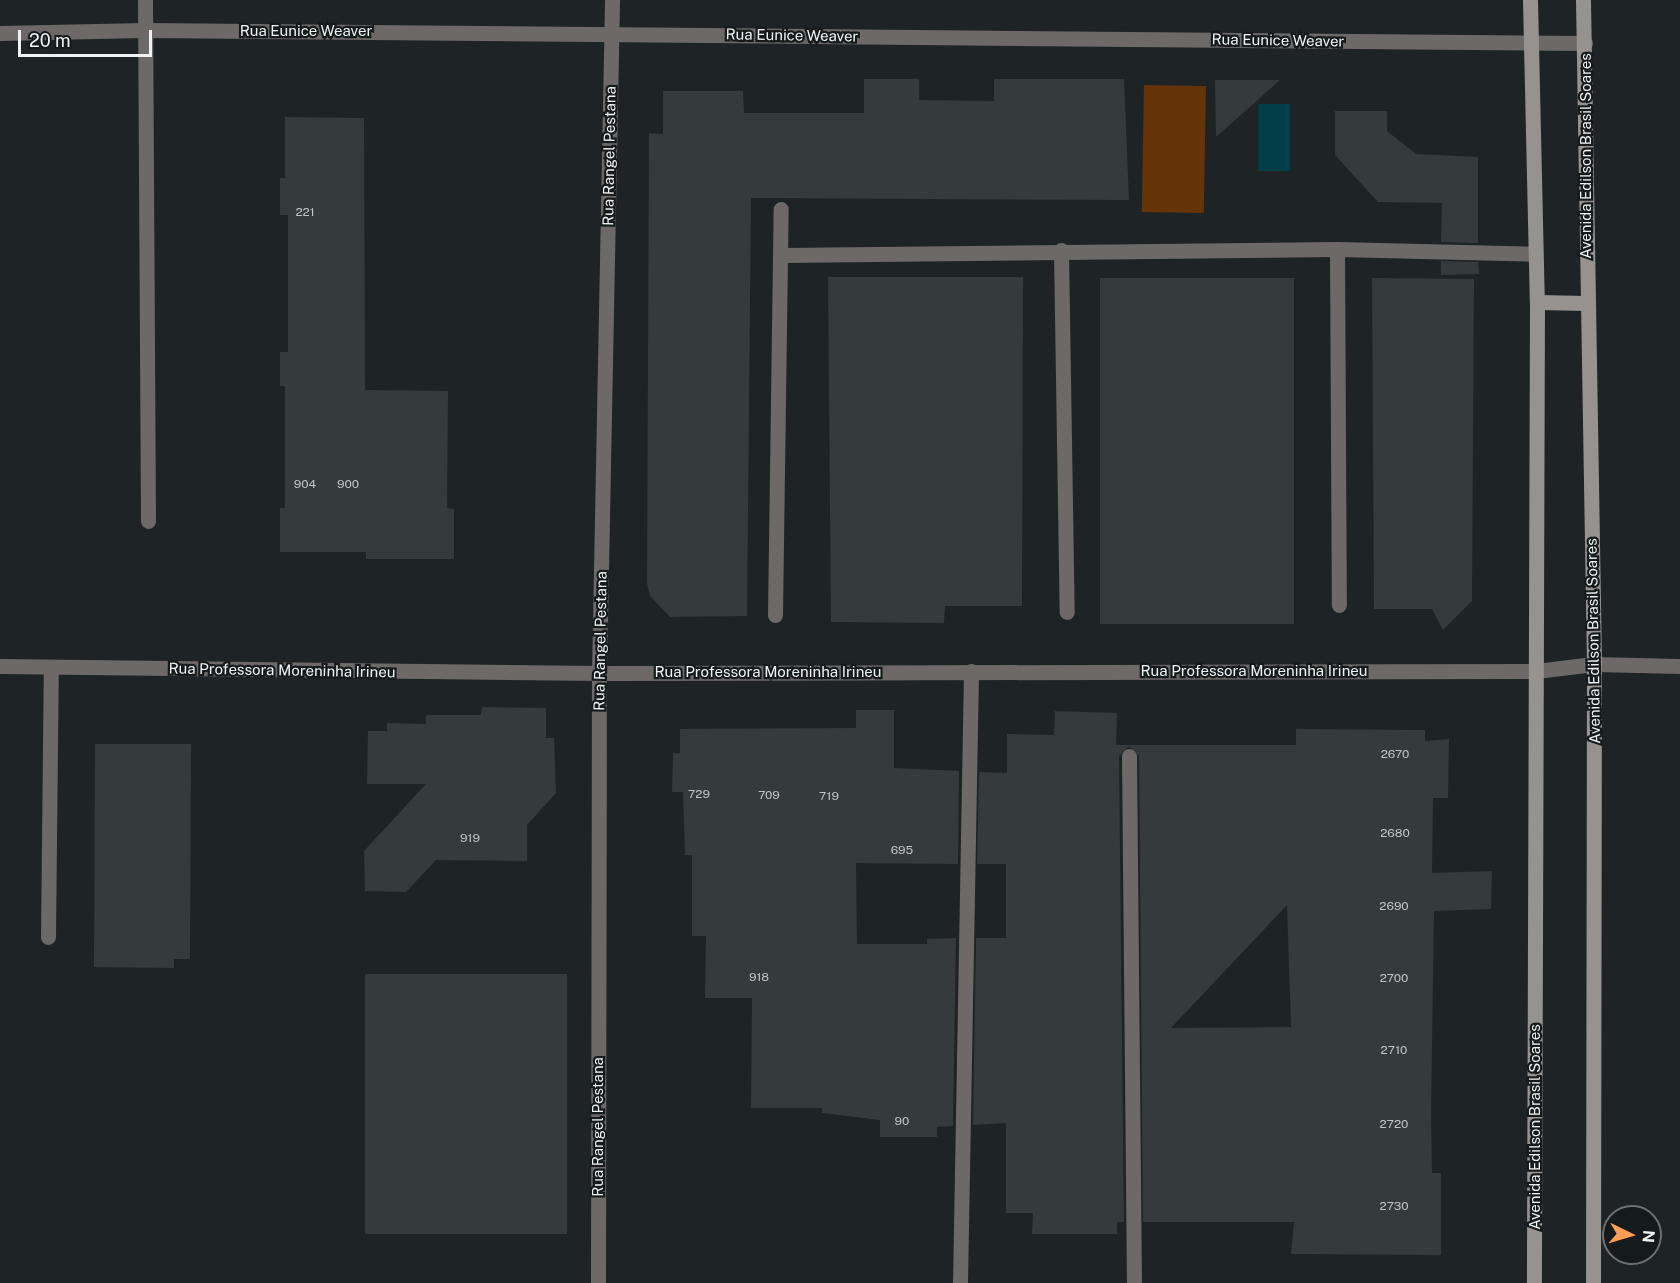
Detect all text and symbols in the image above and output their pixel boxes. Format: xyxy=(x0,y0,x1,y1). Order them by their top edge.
scale bar xyxy=(21,18,154,56)
street label: Rua Eunice Weaver xyxy=(239,22,373,40)
street label: Rua Eunice Weaver xyxy=(725,25,859,45)
text: 20 m xyxy=(29,30,71,51)
street label: Rua Eunice Weaver xyxy=(1211,30,1345,50)
street label: Avenida Edilson Brasil Soares xyxy=(1577,53,1595,259)
street label: Rua Rangel Pestana xyxy=(599,86,619,226)
house number: 221 xyxy=(295,206,315,220)
house number: 904 xyxy=(294,478,316,492)
house number: 900 xyxy=(337,478,359,492)
street label: Avenida Edilson Brasil Soares xyxy=(1582,538,1604,744)
street label: Rua Rangel Pestana xyxy=(590,571,610,711)
street label: Rua Professora Moreninha Irineu xyxy=(168,659,396,681)
street label: Rua Professora Moreninha Irineu xyxy=(1141,662,1367,680)
street label: Rua Professora Moreninha Irineu xyxy=(655,663,881,681)
house number: 2670 xyxy=(1381,748,1409,762)
house number: 729 xyxy=(688,788,710,802)
house number: 709 xyxy=(758,789,780,803)
house number: 719 xyxy=(819,790,839,804)
house number: 2680 xyxy=(1380,827,1410,841)
house number: 919 xyxy=(460,832,480,846)
house number: 695 xyxy=(891,844,913,858)
house number: 2690 xyxy=(1379,900,1409,914)
house number: 918 xyxy=(749,971,769,985)
house number: 2700 xyxy=(1380,972,1408,986)
street label: Avenida Edilson Brasil Soares xyxy=(1526,1024,1544,1230)
house number: 2710 xyxy=(1381,1044,1407,1058)
street label: Rua Rangel Pestana xyxy=(589,1057,607,1197)
house number: 90 xyxy=(895,1115,909,1129)
house number: 2720 xyxy=(1380,1118,1408,1132)
house number: 2730 xyxy=(1380,1200,1408,1214)
north arrow xyxy=(1602,1205,1662,1265)
text: N xyxy=(1638,1229,1658,1243)

